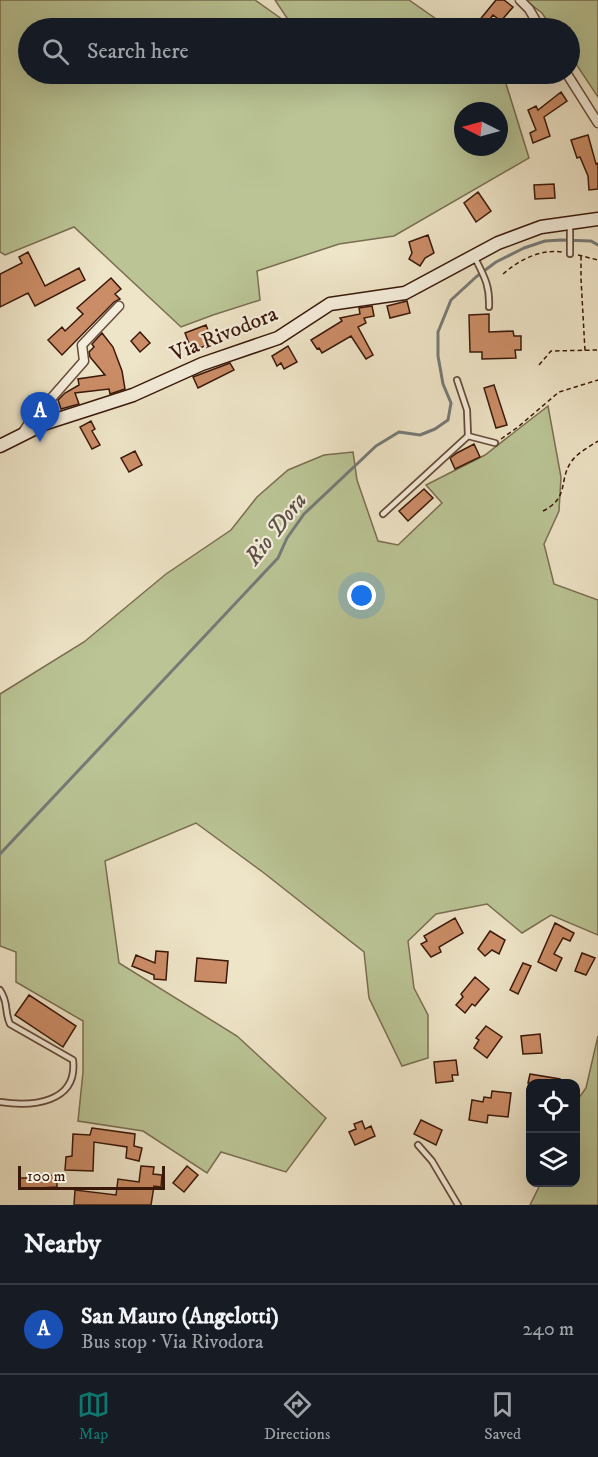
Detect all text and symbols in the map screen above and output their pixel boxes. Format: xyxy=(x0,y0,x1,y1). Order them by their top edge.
search box xyxy=(18,18,580,84)
icon: search xyxy=(39,35,72,68)
text: Search here xyxy=(87,38,189,65)
north arrow xyxy=(454,102,508,156)
street label: Via Rivodora xyxy=(166,300,282,368)
pin: A xyxy=(20,392,60,442)
water label: Rio Dora xyxy=(238,486,314,572)
your location xyxy=(347,581,376,610)
map controls xyxy=(526,1079,580,1187)
button: locate xyxy=(526,1079,580,1133)
button: layers xyxy=(526,1133,580,1187)
scale bar xyxy=(18,1163,165,1190)
text: 100 m xyxy=(27,1166,66,1186)
text: Nearby xyxy=(24,1228,101,1261)
text: San Mauro (Angelotti) xyxy=(81,1303,279,1330)
text: A xyxy=(37,1317,50,1342)
text: 240 m xyxy=(523,1317,574,1342)
text: Bus stop · Via Rivodora xyxy=(81,1330,263,1355)
tab: Map xyxy=(77,1388,110,1444)
tab: Directions xyxy=(264,1388,330,1444)
tab: Saved xyxy=(484,1388,521,1444)

